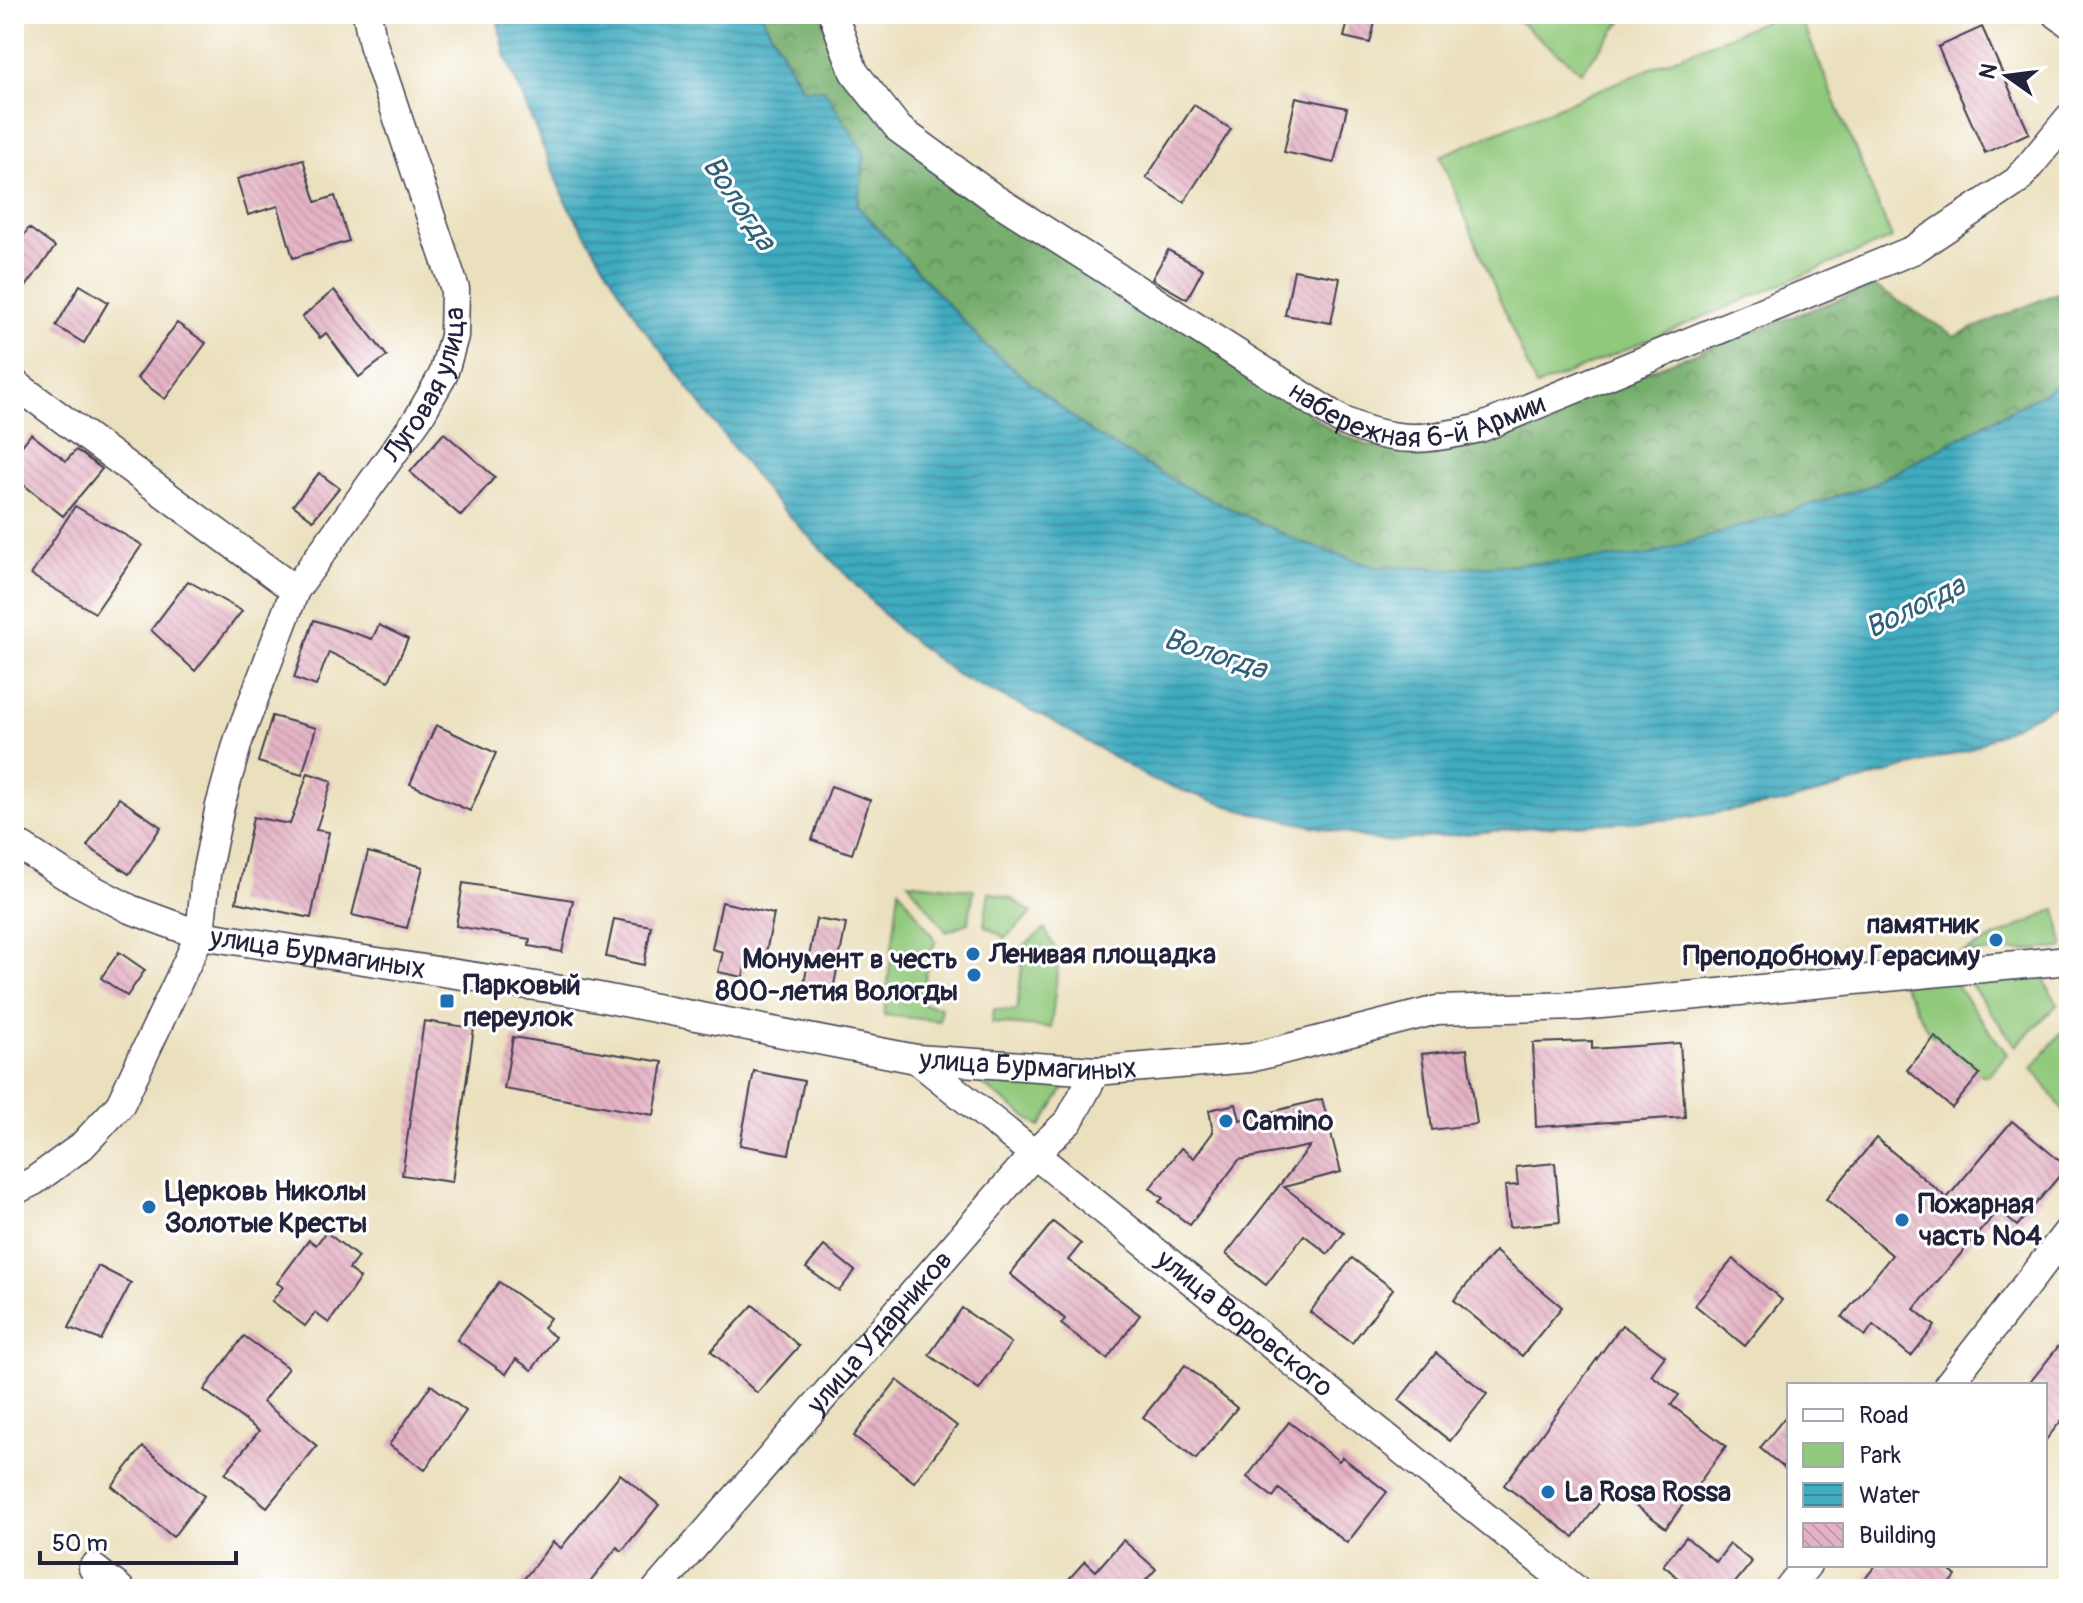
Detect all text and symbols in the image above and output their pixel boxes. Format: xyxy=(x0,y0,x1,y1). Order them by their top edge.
north arrow xyxy=(1967,36,2047,116)
text: N xyxy=(1973,61,2004,82)
water label: Вологда xyxy=(694,149,785,259)
street label: Луговая улица xyxy=(374,307,472,470)
street label: набережная 6-й Армии xyxy=(1282,374,1550,455)
water label: Вологда xyxy=(1859,566,1973,647)
water label: Вологда xyxy=(1159,620,1273,689)
place label: памятник Преподобному Герасиму xyxy=(1683,907,1980,974)
street label: улица Бурмагиных xyxy=(207,919,428,987)
marker: памятник Преподобному Герасиму xyxy=(1987,931,2005,949)
place label: Ленивая площадка xyxy=(988,937,1216,972)
place label: Монумент в честь 800-летия Вологды xyxy=(716,942,958,1009)
marker: Ленивая площадка xyxy=(964,945,982,963)
marker: Монумент в честь 800-летия Вологды xyxy=(965,966,983,984)
place label: Парковый переулок xyxy=(463,968,581,1035)
marker: Парковый переулок xyxy=(438,992,456,1010)
street label: улица Бурмагиных xyxy=(918,1042,1138,1089)
place label: Camino xyxy=(1242,1104,1333,1139)
marker: Camino xyxy=(1217,1112,1235,1130)
place label: Церковь Николы Золотые Кресты xyxy=(165,1174,367,1241)
place label: Пожарная часть №4 xyxy=(1918,1187,2043,1254)
marker: Церковь Николы Золотые Кресты xyxy=(140,1198,158,1216)
marker: Пожарная часть №4 xyxy=(1893,1211,1911,1229)
street label: улица Воровского xyxy=(1148,1241,1340,1405)
street label: улица Ударников xyxy=(799,1243,960,1422)
legend xyxy=(1787,1383,2047,1567)
text: Road xyxy=(1859,1401,1909,1430)
text: Park xyxy=(1859,1441,1901,1470)
place label: La Rosa Rossa xyxy=(1564,1475,1731,1510)
text: Water xyxy=(1859,1481,1920,1510)
marker: La Rosa Rossa xyxy=(1539,1483,1557,1501)
scale bar xyxy=(40,1515,236,1565)
text: Building xyxy=(1859,1521,1936,1550)
text: 50 m xyxy=(52,1529,108,1558)

